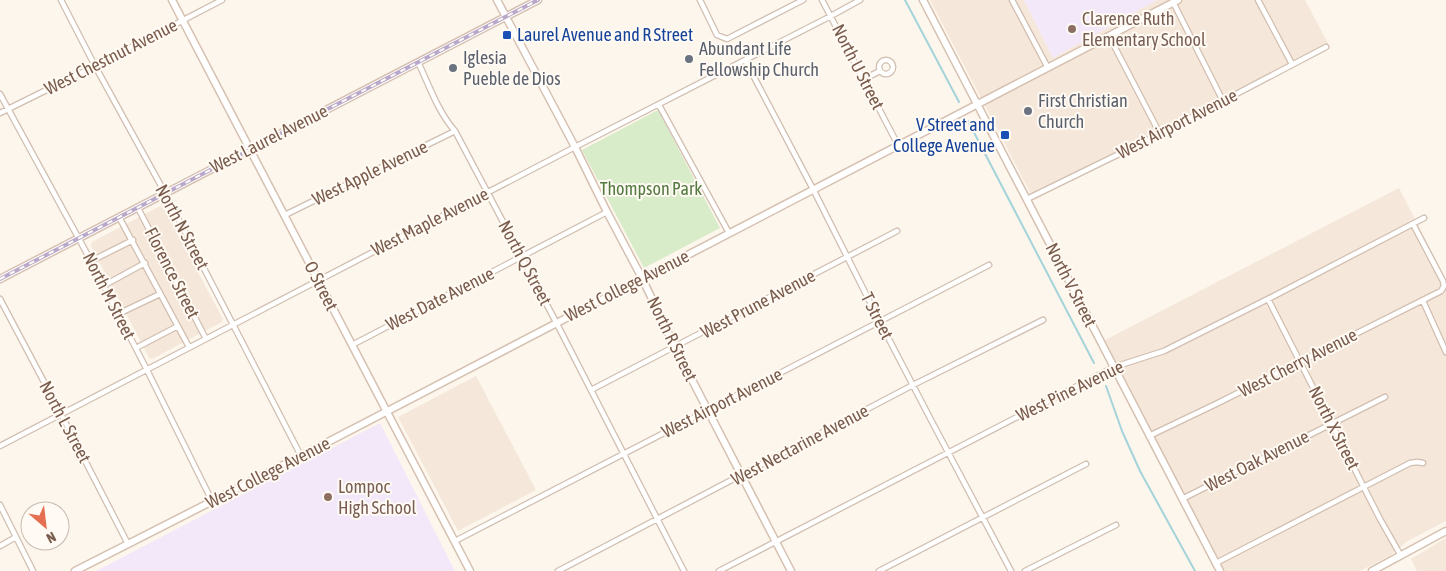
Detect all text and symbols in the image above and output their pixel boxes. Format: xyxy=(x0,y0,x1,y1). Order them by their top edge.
place label: Clarence Ruth Elementary School xyxy=(1082,8,1206,50)
street label: West Chestnut Avenue xyxy=(41,14,181,99)
street label: North U Street xyxy=(828,20,889,113)
marker: Clarence Ruth Elementary School xyxy=(1066,23,1078,35)
place label: Laurel Avenue and R Street xyxy=(517,24,693,45)
marker: Laurel Avenue and R Street xyxy=(501,29,513,41)
place label: Abundant Life Fellowship Church xyxy=(699,38,819,80)
place label: Iglesia Pueble de Dios xyxy=(463,47,561,89)
marker: Abundant Life Fellowship Church xyxy=(683,53,695,65)
marker: Iglesia Pueble de Dios xyxy=(447,62,459,74)
street label: West Airport Avenue xyxy=(1113,84,1241,163)
place label: First Christian Church xyxy=(1038,90,1128,132)
street label: West Laurel Avenue xyxy=(206,100,331,177)
marker: First Christian Church xyxy=(1022,105,1034,117)
place label: V Street and College Avenue xyxy=(893,114,995,156)
marker: V Street and College Avenue xyxy=(999,129,1011,141)
street label: West Apple Avenue xyxy=(309,136,431,210)
park label: Thompson Park xyxy=(600,178,702,199)
street label: North N Street xyxy=(151,181,214,273)
street label: West Maple Avenue xyxy=(368,183,492,260)
street label: North Q Street xyxy=(494,217,557,309)
street label: Florence Street xyxy=(141,224,204,322)
street label: North V Street xyxy=(1041,239,1102,330)
street label: West College Avenue xyxy=(561,245,692,326)
street label: North M Street xyxy=(79,249,140,343)
street label: O Street xyxy=(300,258,343,314)
street label: West Date Avenue xyxy=(382,262,497,335)
street label: West Prune Avenue xyxy=(697,265,819,343)
street label: T Street xyxy=(857,289,898,343)
street label: North R Street xyxy=(643,293,702,385)
street label: West Cherry Avenue xyxy=(1235,324,1360,401)
street label: West Pine Avenue xyxy=(1013,356,1127,426)
street label: West Airport Avenue xyxy=(658,363,786,442)
street label: North L Street xyxy=(35,377,96,466)
street label: North X Street xyxy=(1305,383,1364,473)
street label: West Nectarine Avenue xyxy=(728,400,872,490)
street label: West Oak Avenue xyxy=(1201,425,1312,496)
street label: West College Avenue xyxy=(202,432,333,513)
place label: Lompoc High School xyxy=(338,476,416,518)
marker: Lompoc High School xyxy=(322,491,334,503)
north arrow xyxy=(20,501,70,551)
text: N xyxy=(44,528,59,546)

